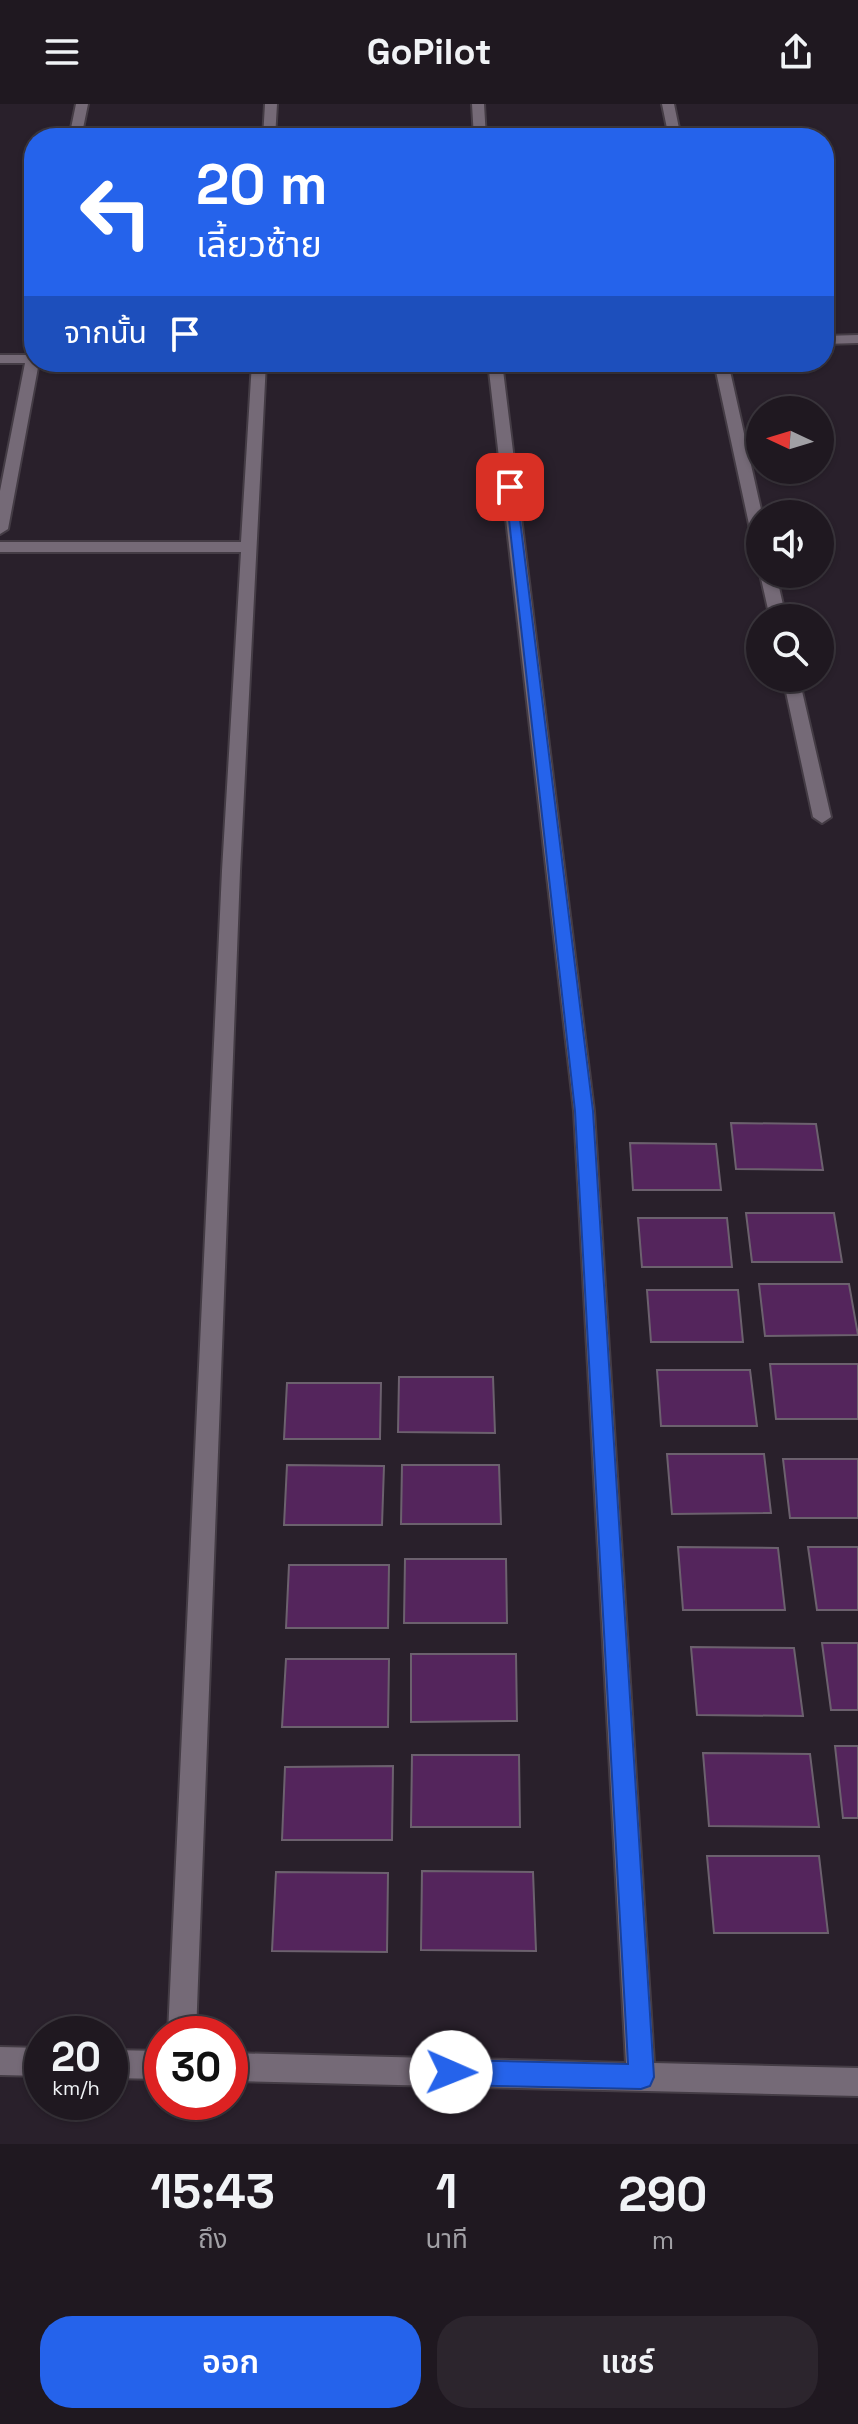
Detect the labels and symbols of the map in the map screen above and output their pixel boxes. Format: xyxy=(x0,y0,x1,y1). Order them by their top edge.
north arrow xyxy=(746,396,834,484)
pin xyxy=(476,453,544,521)
speed limit sign: 30 xyxy=(144,2016,248,2120)
position arrow xyxy=(409,2030,493,2114)

